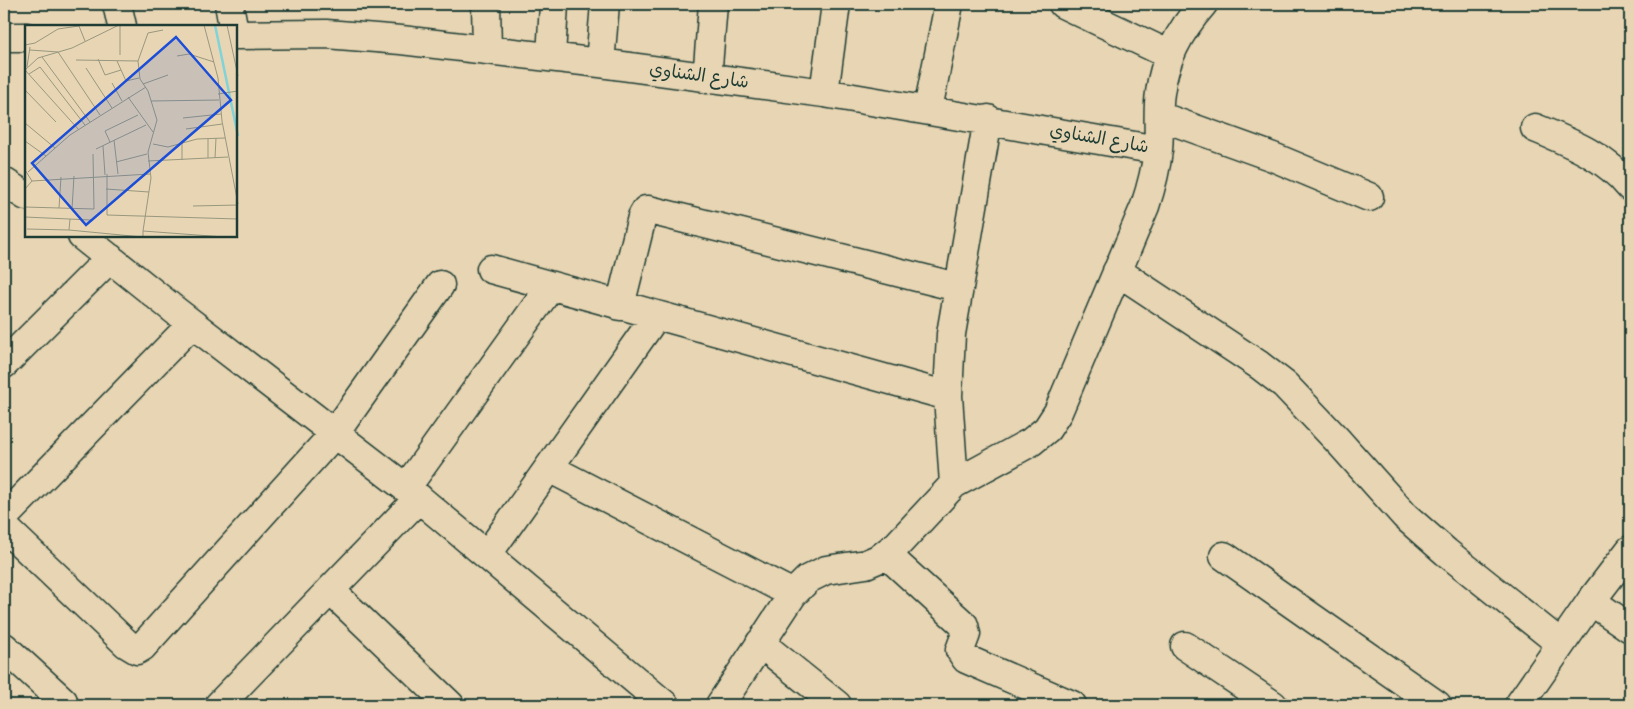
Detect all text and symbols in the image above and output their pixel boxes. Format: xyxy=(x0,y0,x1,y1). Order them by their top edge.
inset map xyxy=(25,25,238,238)
street label: شارع الشناوي xyxy=(648,57,750,97)
street label: شارع الشناوي xyxy=(1047,119,1151,161)

